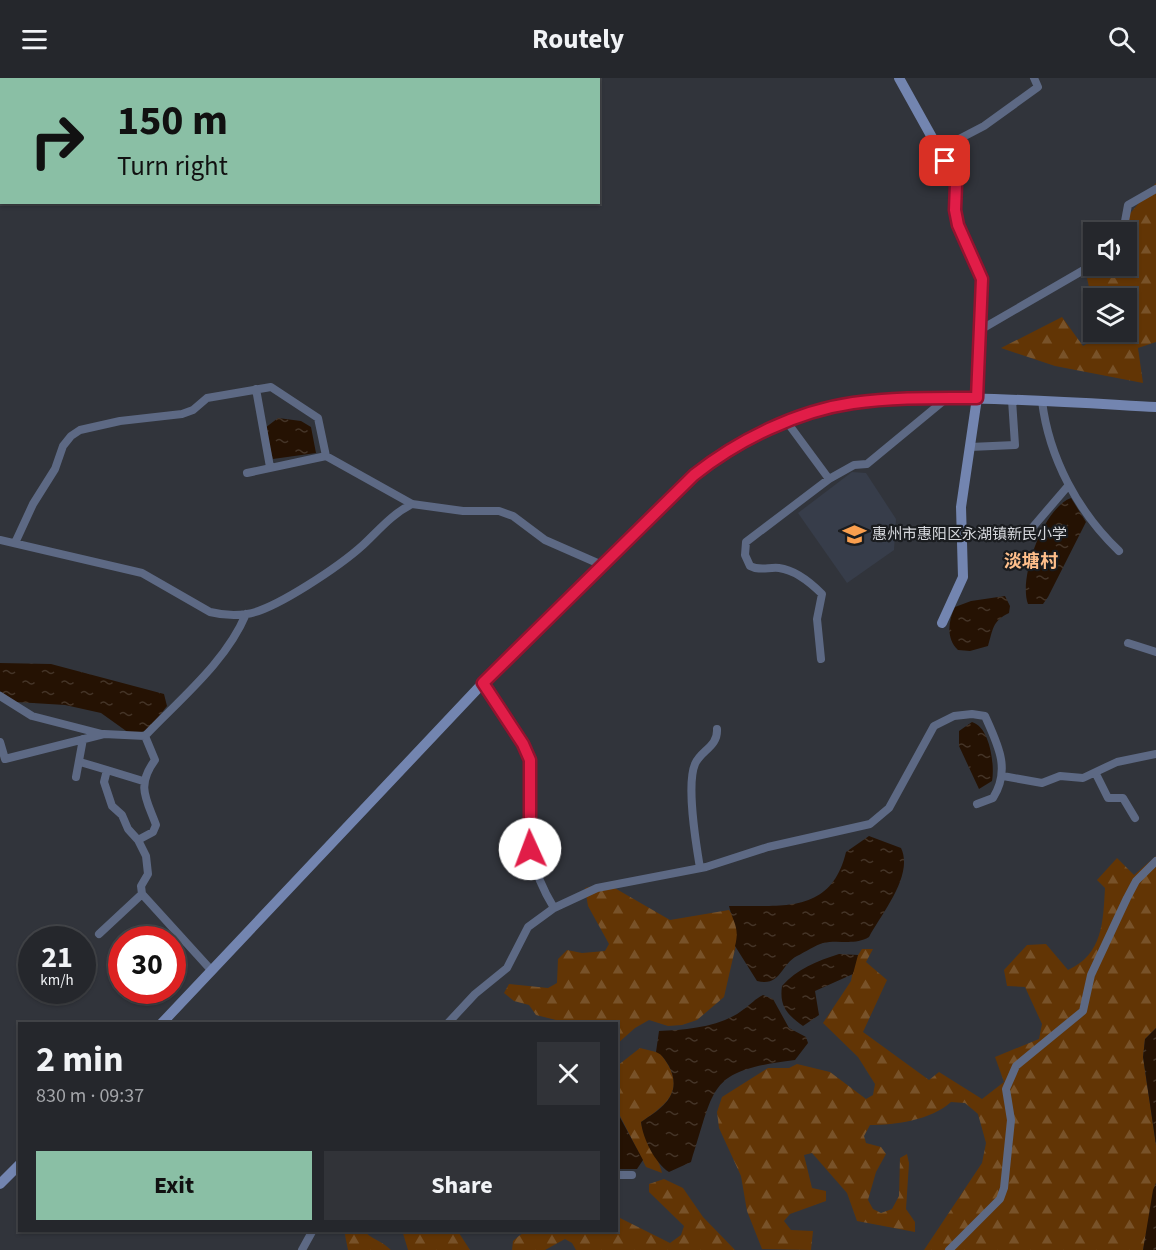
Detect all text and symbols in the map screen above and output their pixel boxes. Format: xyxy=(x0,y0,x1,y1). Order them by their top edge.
text: Routely xyxy=(532,20,624,59)
icon: menu xyxy=(18,23,51,56)
icon: search xyxy=(1105,23,1138,56)
text: 150 m xyxy=(117,91,228,151)
icon: right xyxy=(18,102,96,180)
pin xyxy=(919,135,970,186)
icon: arrive xyxy=(928,144,961,177)
text: Turn right xyxy=(117,147,228,186)
map controls xyxy=(1083,222,1137,342)
button: sound xyxy=(1083,222,1137,276)
button: layers xyxy=(1083,288,1137,342)
school or university icon: 惠州市惠阳区永湖镇新民小学 xyxy=(841,521,867,547)
place label: 惠州市惠阳区永湖镇新民小学 xyxy=(872,524,1067,545)
district label: 淡塘村 xyxy=(1004,549,1058,574)
position arrow xyxy=(498,817,562,881)
speed limit sign: 30 xyxy=(108,926,186,1004)
text: 21 xyxy=(41,936,73,979)
text: km/h xyxy=(40,970,74,991)
text: 2 min xyxy=(36,1034,124,1085)
button: close xyxy=(537,1042,600,1105)
text: 830 m · 09:37 xyxy=(36,1082,144,1110)
button: Exit xyxy=(36,1151,312,1220)
button: Share xyxy=(324,1151,600,1220)

